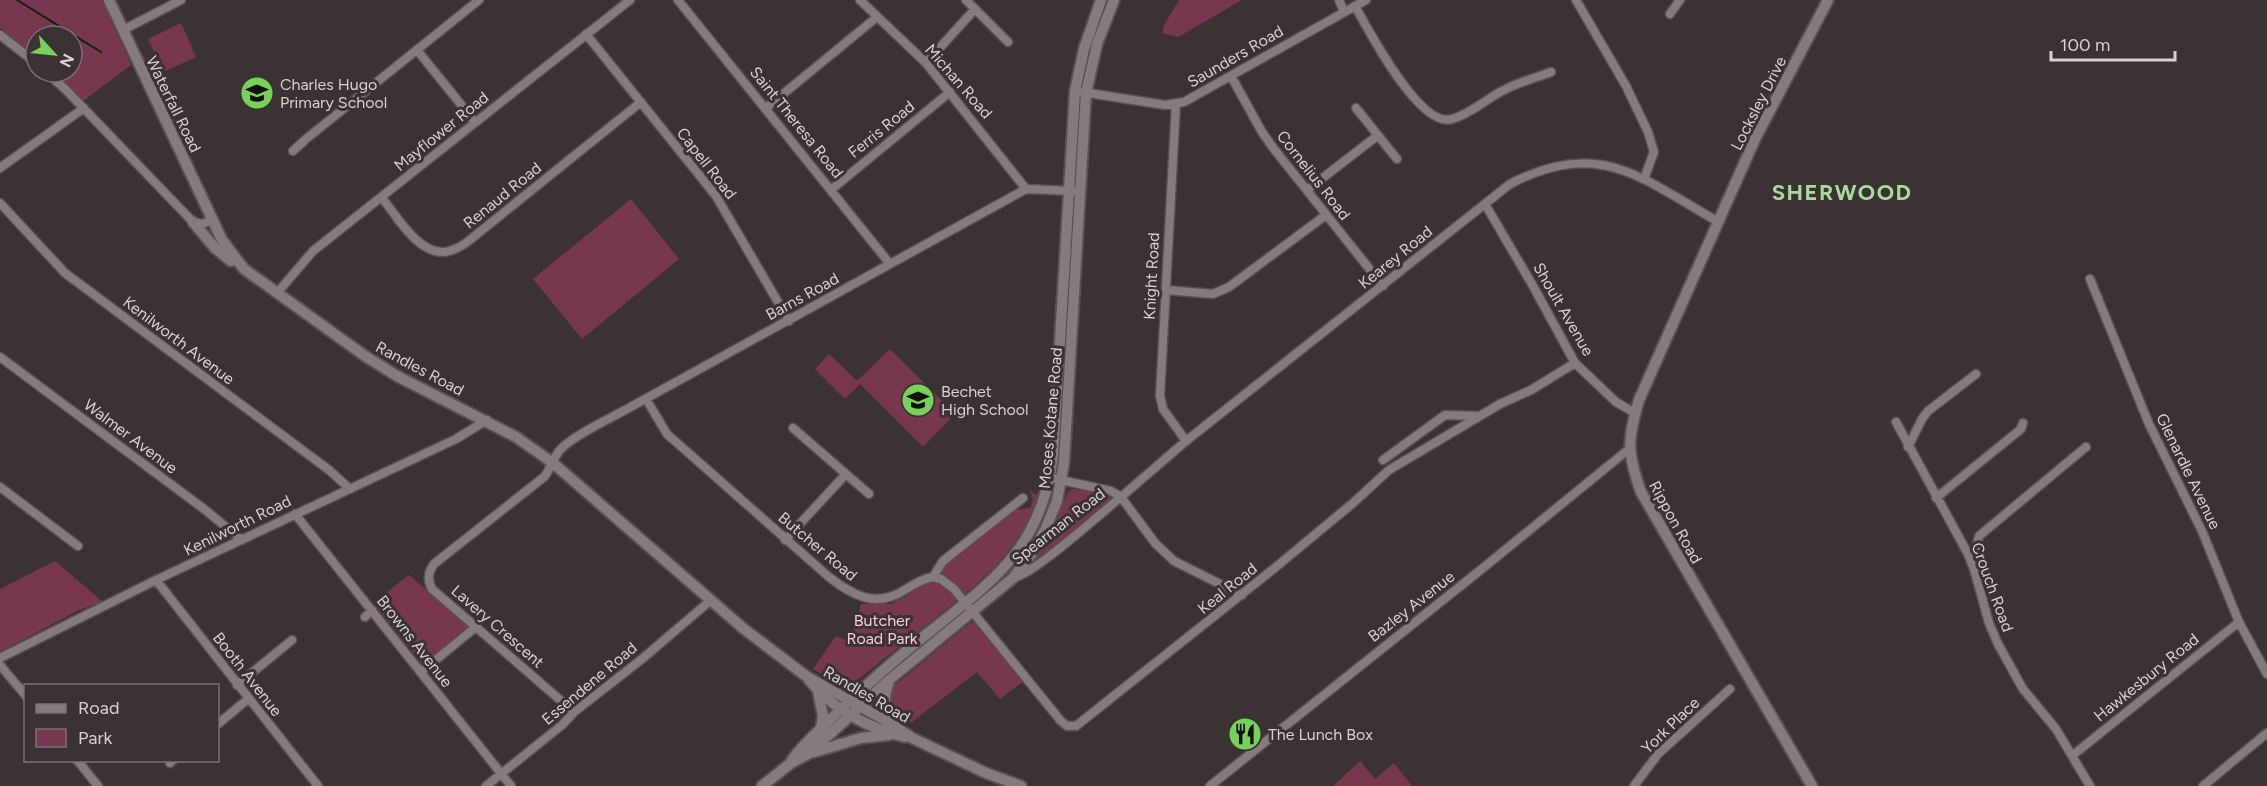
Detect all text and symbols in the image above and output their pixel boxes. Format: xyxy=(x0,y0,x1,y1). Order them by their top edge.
street label: Saunders Road xyxy=(1184,21,1287,92)
north arrow xyxy=(24,24,84,84)
scale bar xyxy=(2051,24,2176,62)
text: 100 m xyxy=(2060,34,2110,56)
street label: Michan Road xyxy=(921,40,996,123)
text: N xyxy=(56,51,78,70)
street label: Waterfall Road xyxy=(142,53,205,156)
street label: Locksley Drive xyxy=(1727,53,1790,153)
street label: Saint Theresa Road xyxy=(746,63,847,182)
school or university icon: Charles Hugo Primary School xyxy=(239,75,275,111)
place label: Charles Hugo Primary School xyxy=(280,75,387,112)
street label: Mayflower Road xyxy=(390,88,492,175)
street label: Ferris Road xyxy=(844,97,918,162)
street label: Capell Road xyxy=(673,124,740,203)
street label: Cornelius Road xyxy=(1273,127,1354,224)
street label: Renaud Road xyxy=(459,158,545,233)
district label: SHERWOOD xyxy=(1772,179,1912,206)
street label: Kearey Road xyxy=(1354,222,1436,293)
street label: Knight Road xyxy=(1140,232,1163,320)
street label: Shoult Avenue xyxy=(1529,259,1598,360)
street label: Barns Road xyxy=(762,269,842,324)
street label: Kenilworth Avenue xyxy=(119,292,238,389)
street label: Randles Road xyxy=(372,337,467,400)
street label: Moses Kotane Road xyxy=(1035,347,1066,490)
school or university icon: Bechet High School xyxy=(900,382,936,418)
place label: Bechet High School xyxy=(941,382,1029,419)
street label: Walmer Avenue xyxy=(80,395,181,478)
street label: Glenardle Avenue xyxy=(2152,410,2225,533)
street label: Rippon Road xyxy=(1645,478,1706,567)
street label: Spearman Road xyxy=(1008,484,1109,569)
street label: Kenilworth Road xyxy=(180,491,294,560)
street label: Butcher Road xyxy=(774,508,861,585)
street label: Crouch Road xyxy=(1968,540,2017,634)
street label: Keal Road xyxy=(1194,559,1261,618)
street label: Bazley Avenue xyxy=(1364,567,1458,646)
street label: Lavery Crescent xyxy=(447,581,548,672)
street label: Browns Avenue xyxy=(373,592,456,691)
park label: Butcher Road Park xyxy=(846,611,918,648)
street label: Booth Avenue xyxy=(209,629,286,720)
street label: Hawkesbury Road xyxy=(2090,629,2203,725)
street label: Essendene Road xyxy=(538,638,641,729)
street label: Randles Road xyxy=(820,662,913,727)
legend xyxy=(24,684,219,762)
street label: York Place xyxy=(1637,693,1704,758)
text: Road xyxy=(78,697,119,719)
restaurant icon: The Lunch Box xyxy=(1227,716,1263,752)
place label: The Lunch Box xyxy=(1268,725,1373,744)
text: Park xyxy=(78,727,113,749)

